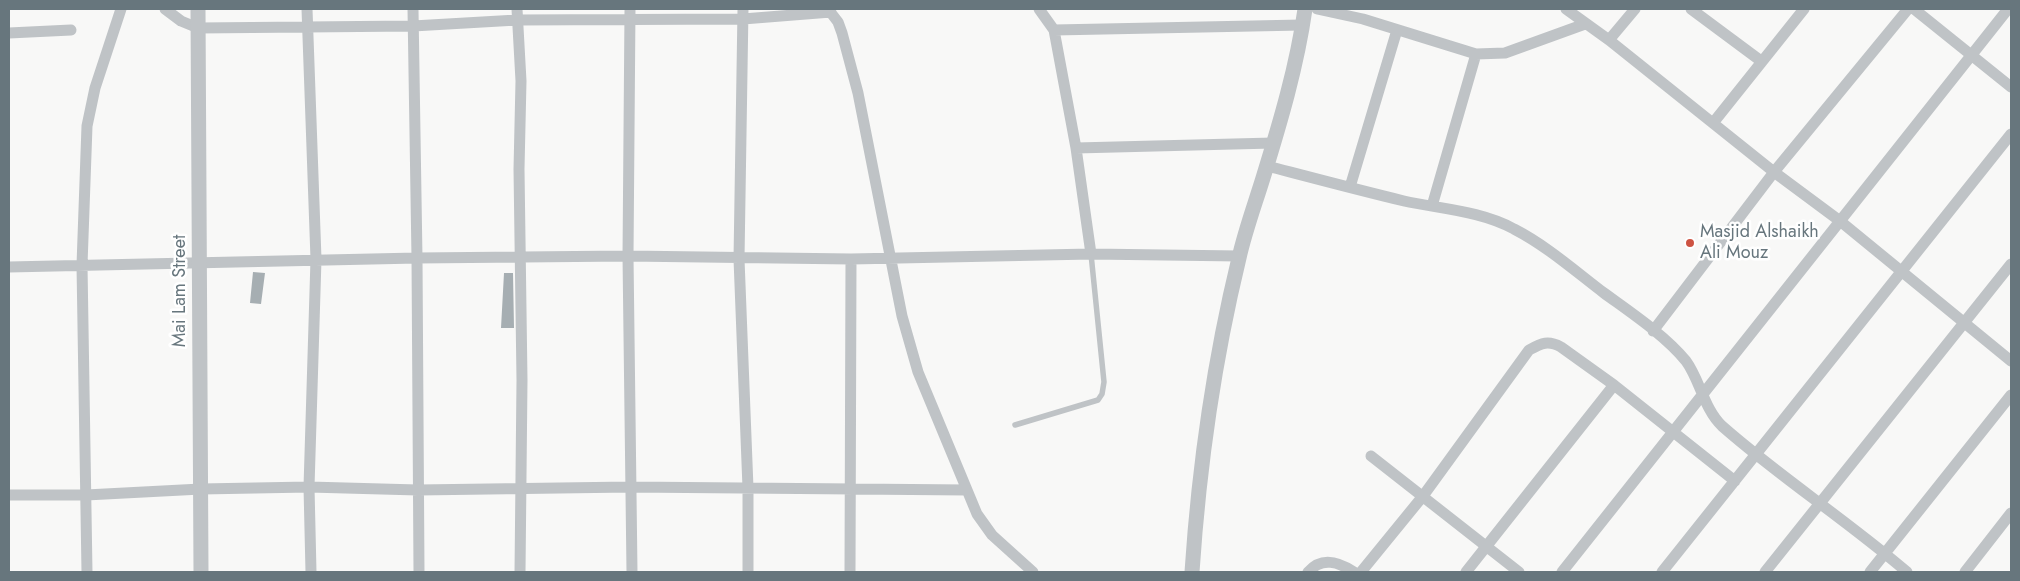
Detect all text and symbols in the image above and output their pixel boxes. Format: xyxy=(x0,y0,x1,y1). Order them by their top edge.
place label: Masjid Alshaikh Ali Mouz xyxy=(1700,222,1819,264)
street label: Mai Lam Street xyxy=(170,235,192,347)
marker: Masjid Alshaikh Ali Mouz xyxy=(1684,237,1696,249)

